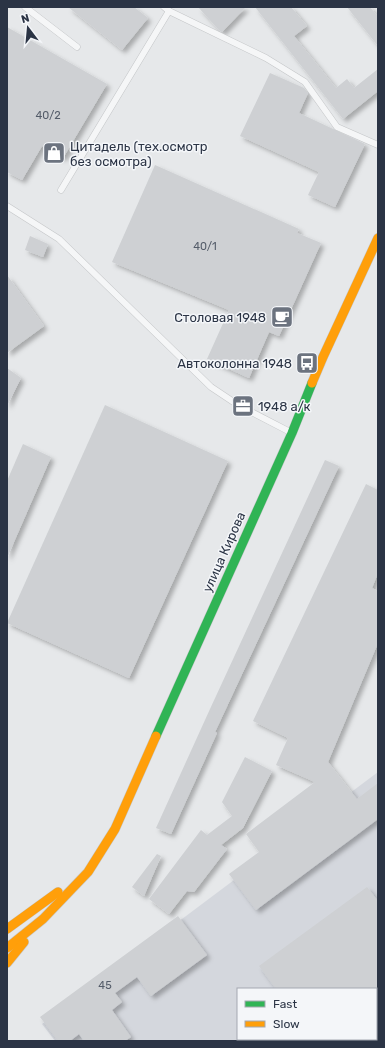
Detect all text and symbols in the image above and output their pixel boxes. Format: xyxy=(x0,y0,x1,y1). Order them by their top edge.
north arrow xyxy=(8,8,48,48)
text: N xyxy=(20,12,31,26)
house number: 40/2 xyxy=(35,109,61,122)
place label: Цитадель (тех.осмотр без осмотра) xyxy=(70,139,208,169)
shop icon: Цитадель (тех.осмотр без осмотра) xyxy=(41,140,67,166)
house number: 40/1 xyxy=(193,240,217,253)
cafe icon: Столовая 1948 xyxy=(269,304,295,330)
place label: Столовая 1948 xyxy=(174,310,266,325)
bus stop icon: Автоколонна 1948 xyxy=(294,350,320,376)
place label: Автоколонна 1948 xyxy=(177,356,292,371)
office icon: 1948 а/к xyxy=(230,393,256,419)
place label: 1948 а/к xyxy=(258,399,311,414)
street label: улица Кирова xyxy=(200,509,248,595)
house number: 45 xyxy=(98,979,112,992)
legend xyxy=(237,988,377,1040)
text: Fast xyxy=(273,997,297,1011)
text: Slow xyxy=(273,1017,300,1031)

